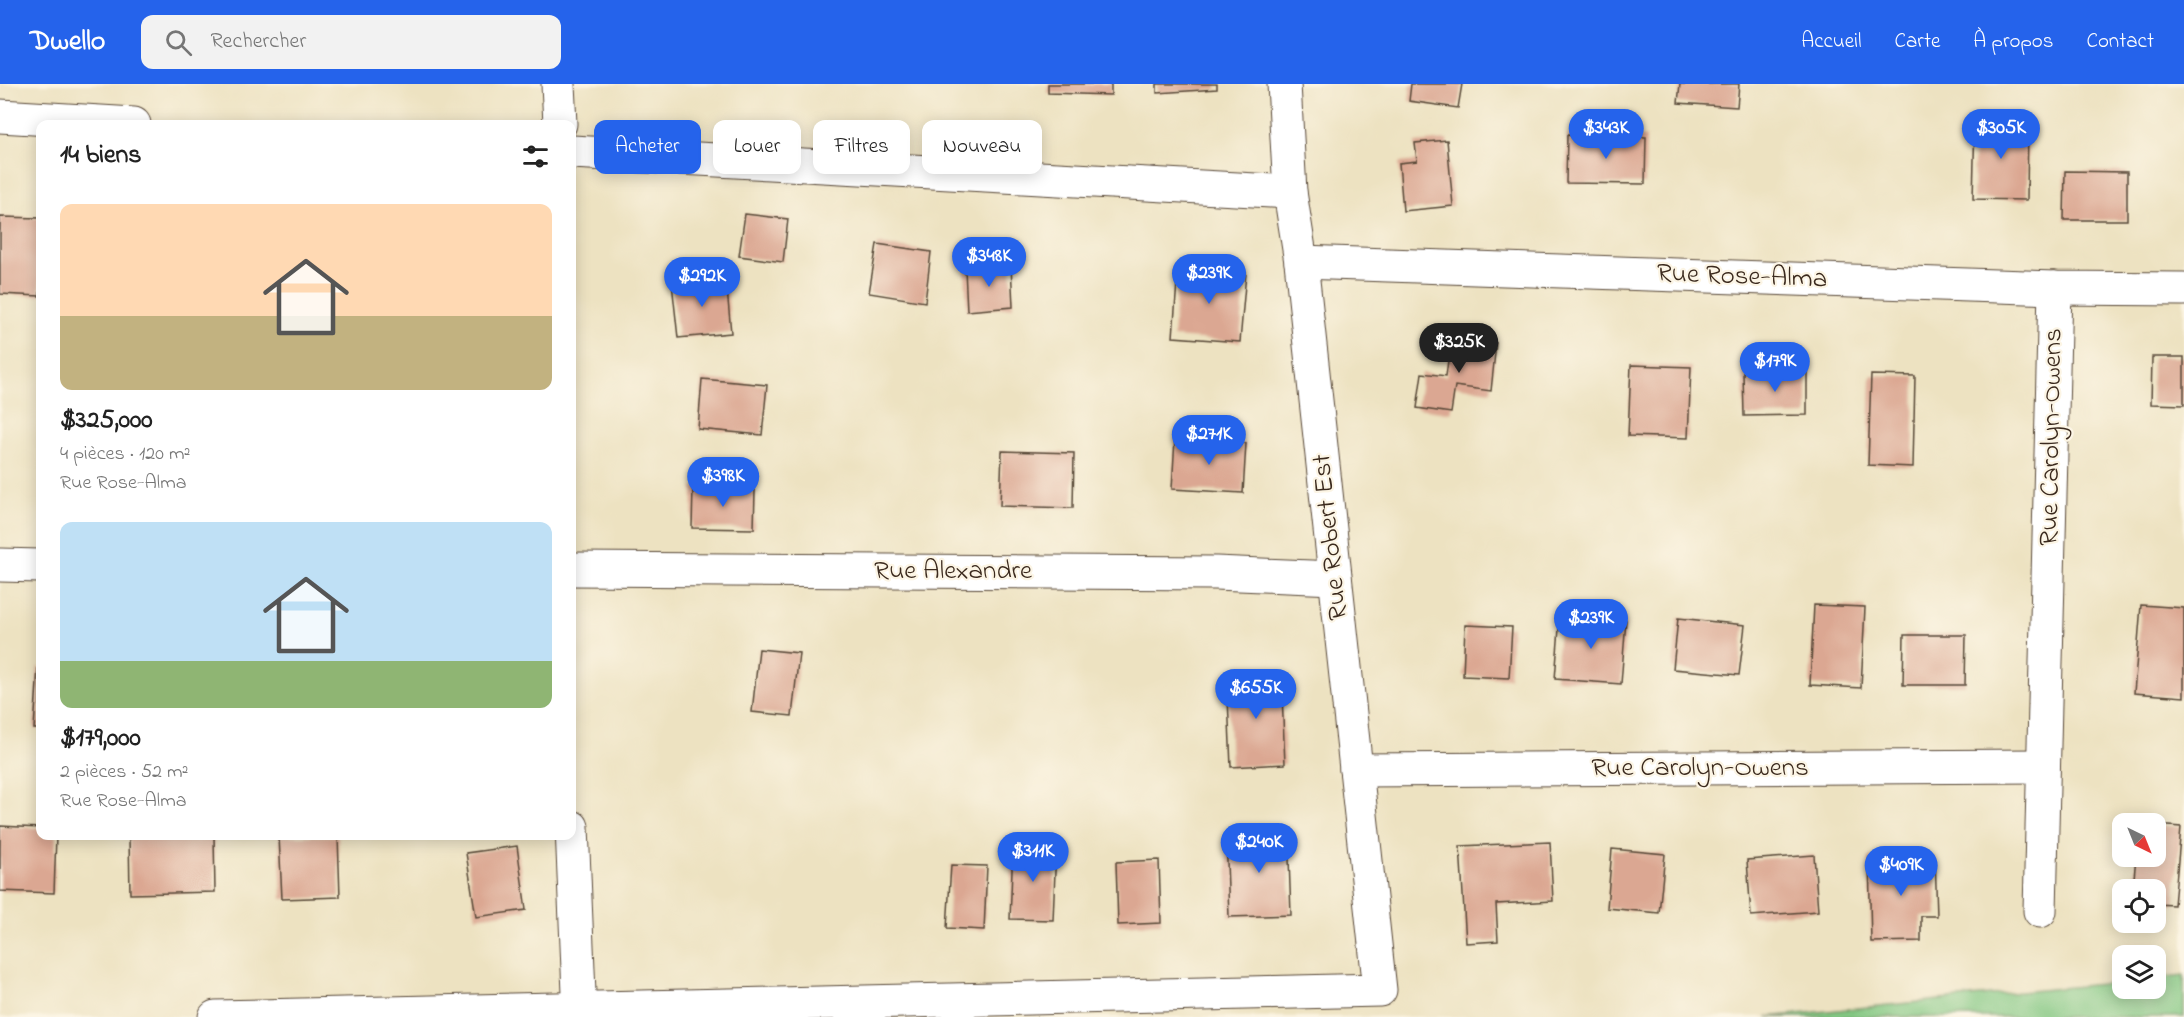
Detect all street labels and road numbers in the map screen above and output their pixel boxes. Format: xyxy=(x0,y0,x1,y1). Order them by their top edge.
street label: Rue Rose-Alma xyxy=(1656,255,1828,299)
street label: Rue Carolyn-Owens xyxy=(2031,328,2073,546)
street label: Rue Robert Est xyxy=(1303,452,1359,622)
street label: Rue Alexandre xyxy=(874,552,1033,591)
street label: Rue Carolyn-Owens xyxy=(1591,749,1809,788)

